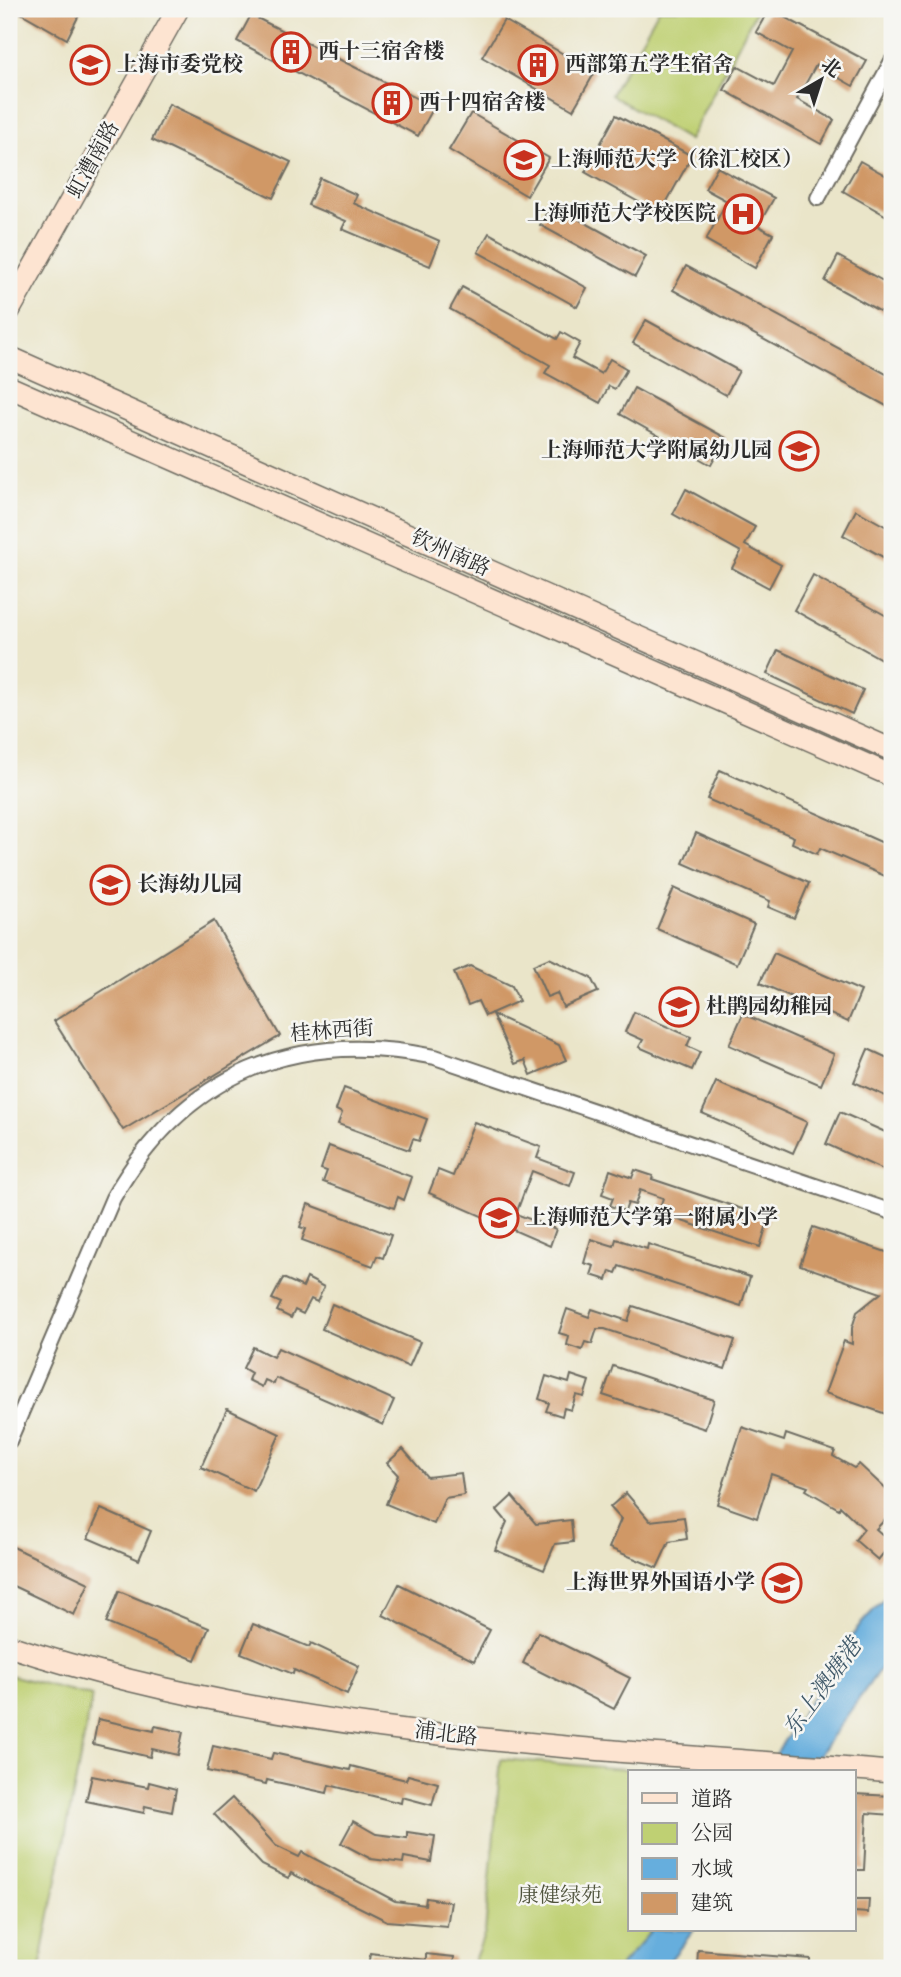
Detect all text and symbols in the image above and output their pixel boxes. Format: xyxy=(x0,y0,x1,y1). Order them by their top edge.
building icon: 西十三宿舍楼 xyxy=(270,31,312,73)
place label: 西十三宿舍楼 xyxy=(318,39,444,63)
school or university icon: 上海市委党校 xyxy=(69,44,111,86)
building icon: 西部第五学生宿舍 xyxy=(517,44,559,86)
north arrow xyxy=(786,46,856,116)
place label: 上海市委党校 xyxy=(117,52,243,76)
place label: 西部第五学生宿舍 xyxy=(565,52,733,76)
text: 北 xyxy=(817,54,845,82)
building icon: 西十四宿舍楼 xyxy=(371,82,413,124)
place label: 西十四宿舍楼 xyxy=(419,90,545,114)
street label: 虹漕南路 xyxy=(63,117,124,202)
school or university icon: 上海师范大学（徐汇校区） xyxy=(503,139,545,181)
place label: 上海师范大学（徐汇校区） xyxy=(551,148,803,171)
hospital icon: 上海师范大学校医院 xyxy=(722,193,764,235)
place label: 上海师范大学校医院 xyxy=(527,202,716,225)
school or university icon: 上海师范大学附属幼儿园 xyxy=(778,430,820,472)
place label: 上海师范大学附属幼儿园 xyxy=(541,439,772,462)
street label: 钦州南路 xyxy=(407,525,493,581)
school or university icon: 长海幼儿园 xyxy=(89,864,131,906)
place label: 长海幼儿园 xyxy=(137,873,242,896)
school or university icon: 杜鹃园幼稚园 xyxy=(658,986,700,1028)
place label: 杜鹃园幼稚园 xyxy=(706,995,832,1018)
street label: 桂林西街 xyxy=(289,1017,375,1045)
school or university icon: 上海师范大学第一附属小学 xyxy=(478,1197,520,1239)
place label: 上海师范大学第一附属小学 xyxy=(526,1206,778,1229)
school or university icon: 上海世界外国语小学 xyxy=(761,1562,803,1604)
place label: 上海世界外国语小学 xyxy=(566,1571,755,1594)
water label: 东上澳塘港 xyxy=(778,1631,868,1741)
street label: 浦北路 xyxy=(413,1719,479,1749)
legend xyxy=(628,1770,856,1932)
text: 道路 xyxy=(691,1788,733,1811)
text: 公园 xyxy=(691,1822,733,1845)
text: 水域 xyxy=(691,1858,733,1881)
park label: 康健绿苑 xyxy=(518,1884,602,1907)
text: 建筑 xyxy=(691,1892,733,1915)

